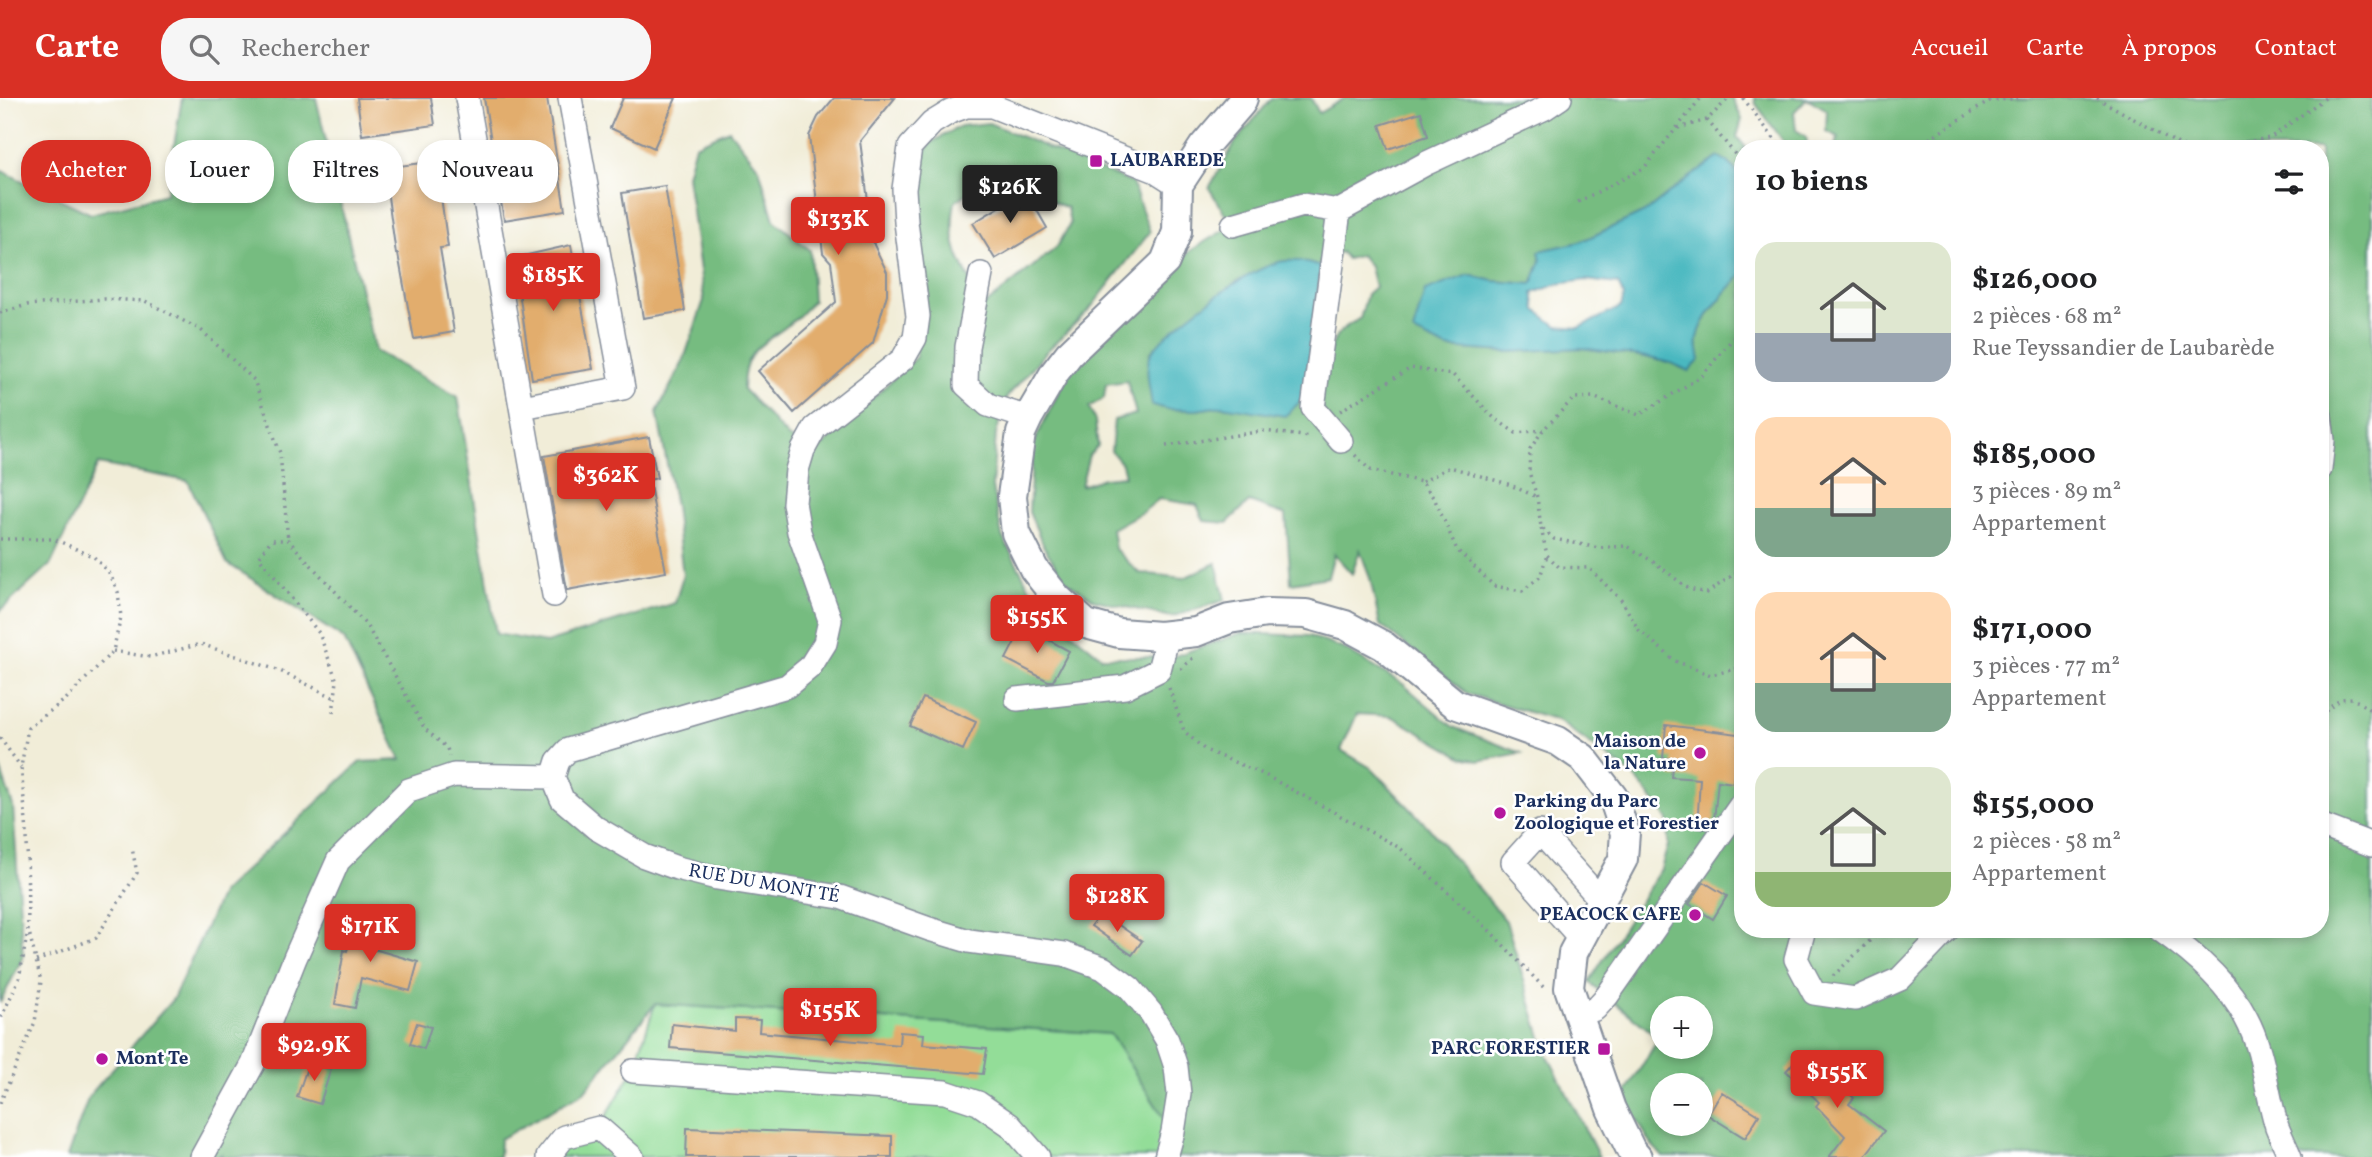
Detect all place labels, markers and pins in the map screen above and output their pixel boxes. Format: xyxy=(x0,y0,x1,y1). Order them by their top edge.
place label: LAUBAREDE xyxy=(1110,148,1224,174)
marker: LAUBAREDE xyxy=(1088,153,1104,169)
pin: $126K xyxy=(961,166,1059,225)
pin: $133K xyxy=(789,198,887,257)
pin: $185K xyxy=(504,254,602,313)
pin: $362K xyxy=(557,454,655,513)
pin: $155K xyxy=(988,596,1086,655)
place label: Maison de la Nature xyxy=(1593,729,1686,777)
marker: Maison de la Nature xyxy=(1692,745,1708,761)
place label: Parking du Parc Zoologique et Forestier xyxy=(1514,789,1719,837)
marker: Parking du Parc Zoologique et Forestier xyxy=(1492,805,1508,821)
pin: $128K xyxy=(1068,874,1166,934)
place label: PEACOCK CAFE xyxy=(1540,902,1681,928)
pin: $171K xyxy=(321,904,419,964)
marker: PEACOCK CAFE xyxy=(1687,907,1703,923)
pin: $155K xyxy=(781,988,879,1048)
pin: $92.9K xyxy=(257,1024,371,1083)
place label: PARC FORESTIER xyxy=(1431,1036,1590,1062)
marker: PARC FORESTIER xyxy=(1596,1041,1612,1057)
place label: Mont Te xyxy=(116,1046,189,1072)
marker: Mont Te xyxy=(94,1051,110,1067)
pin: $155K xyxy=(1788,1051,1886,1110)

